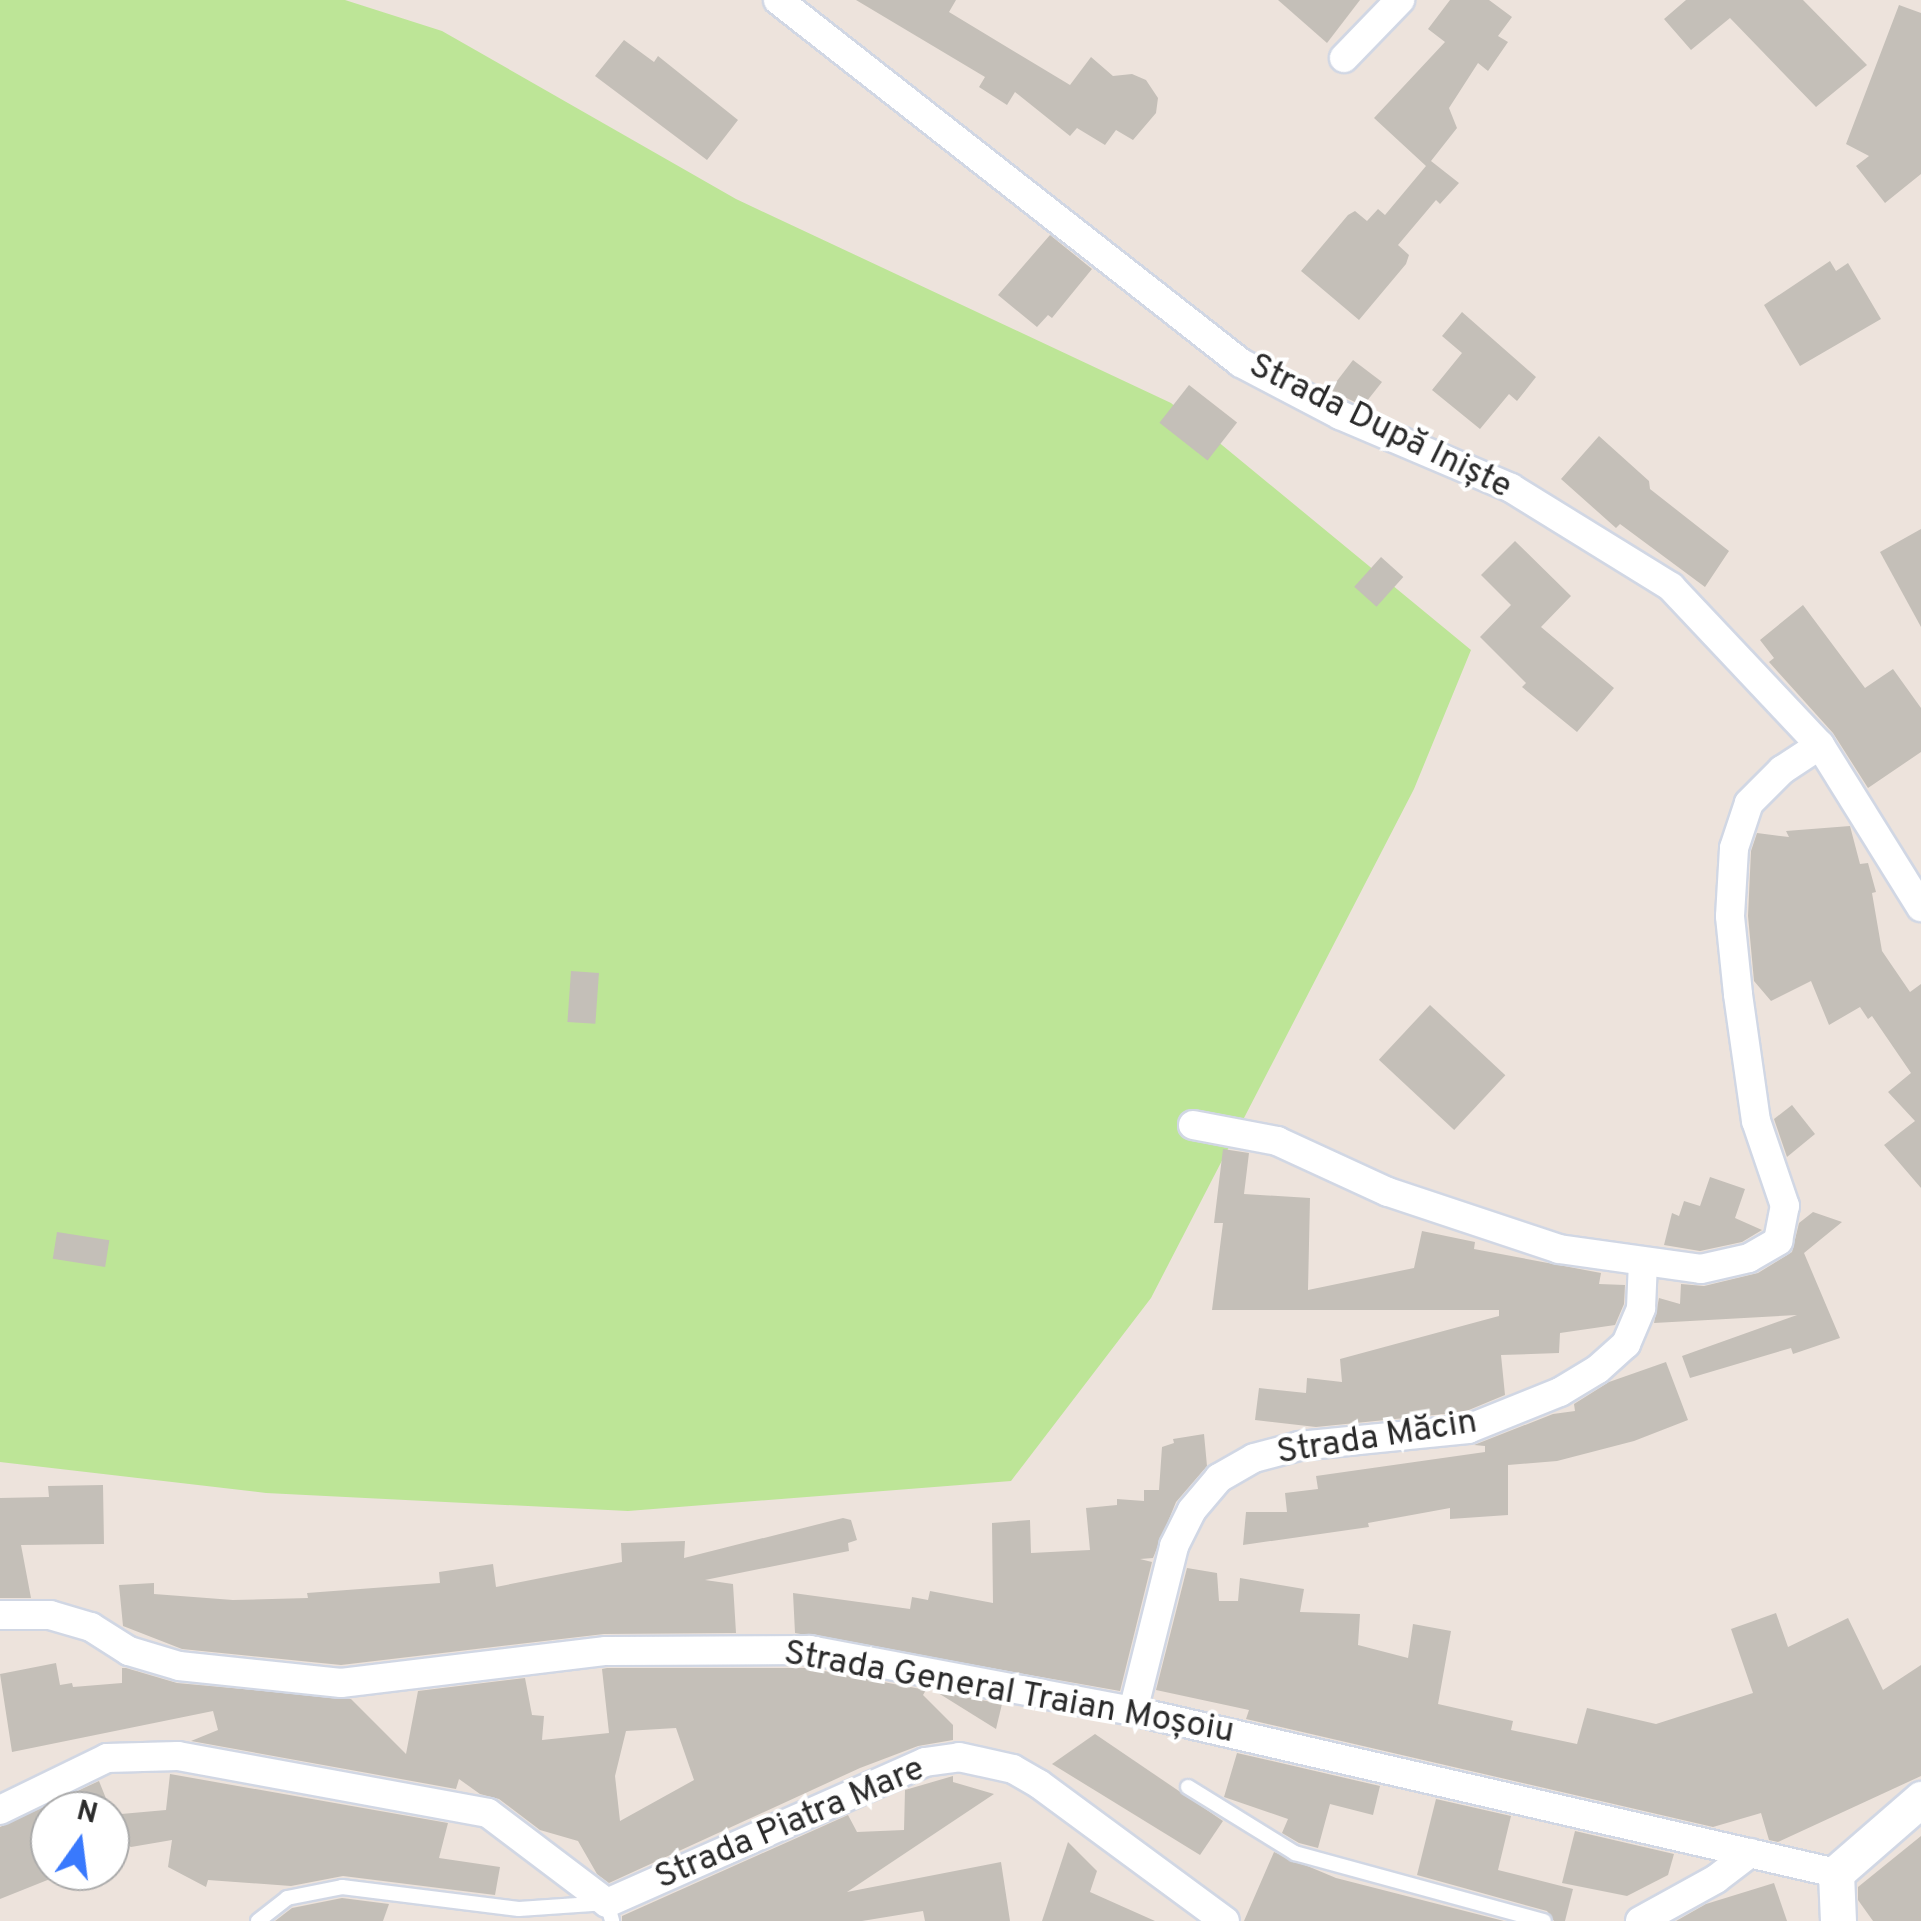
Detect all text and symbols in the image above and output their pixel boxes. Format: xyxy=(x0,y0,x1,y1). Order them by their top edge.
street label: Strada După Iniște xyxy=(1242,345,1518,509)
street label: Strada Măcin xyxy=(1274,1401,1480,1475)
street label: Strada General Traian Moșoiu xyxy=(780,1633,1238,1753)
street label: Strada Piatra Mare xyxy=(649,1748,931,1900)
north arrow xyxy=(30,1791,130,1891)
text: N xyxy=(73,1794,101,1834)

